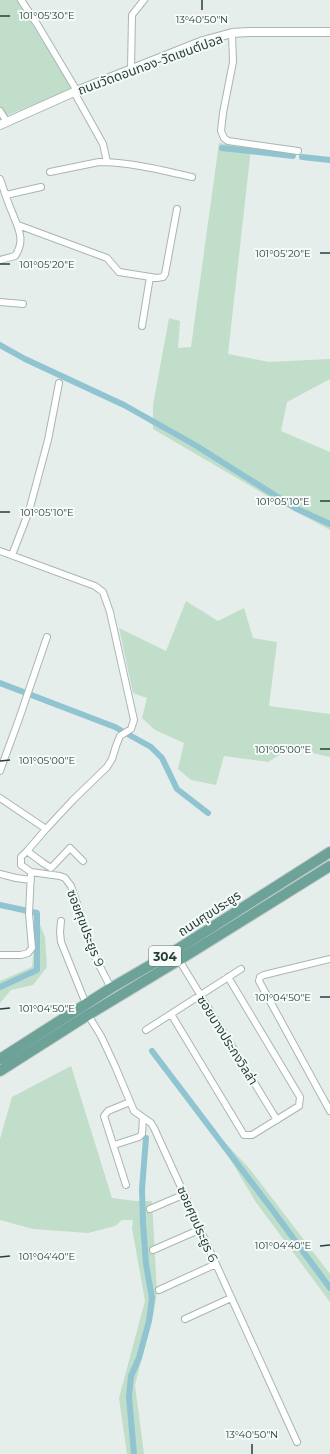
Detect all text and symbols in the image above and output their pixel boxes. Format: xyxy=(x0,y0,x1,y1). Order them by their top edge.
text: 101°05'30"E xyxy=(19,9,75,22)
text: 13°40'50"N xyxy=(176,13,228,26)
street label: ถนนวัดดอนทอง-วัดเซนต์ปอล xyxy=(75,30,225,98)
text: 101°05'20"E xyxy=(255,247,311,260)
text: 101°05'20"E xyxy=(19,258,75,271)
text: 101°05'10"E xyxy=(256,495,310,508)
text: 101°05'10"E xyxy=(20,506,74,519)
text: 101°05'00"E xyxy=(255,743,311,756)
text: 101°05'00"E xyxy=(19,754,75,767)
street label: ซอยศุขประยูร 9 xyxy=(64,887,108,969)
street label: ถนนศุขประยูร xyxy=(175,887,243,939)
road number: 304 xyxy=(149,946,181,966)
text: 101°04'50"E xyxy=(255,991,311,1004)
street label: ซอยบางประกงวิลล่า xyxy=(194,992,262,1088)
text: 101°04'50"E xyxy=(19,1002,75,1015)
street label: ซอยศุขประยูร 6 xyxy=(174,1183,222,1265)
text: 101°04'40"E xyxy=(255,1239,311,1252)
text: 101°04'40"E xyxy=(19,1250,75,1263)
text: 13°40'50"N xyxy=(226,1428,278,1441)

